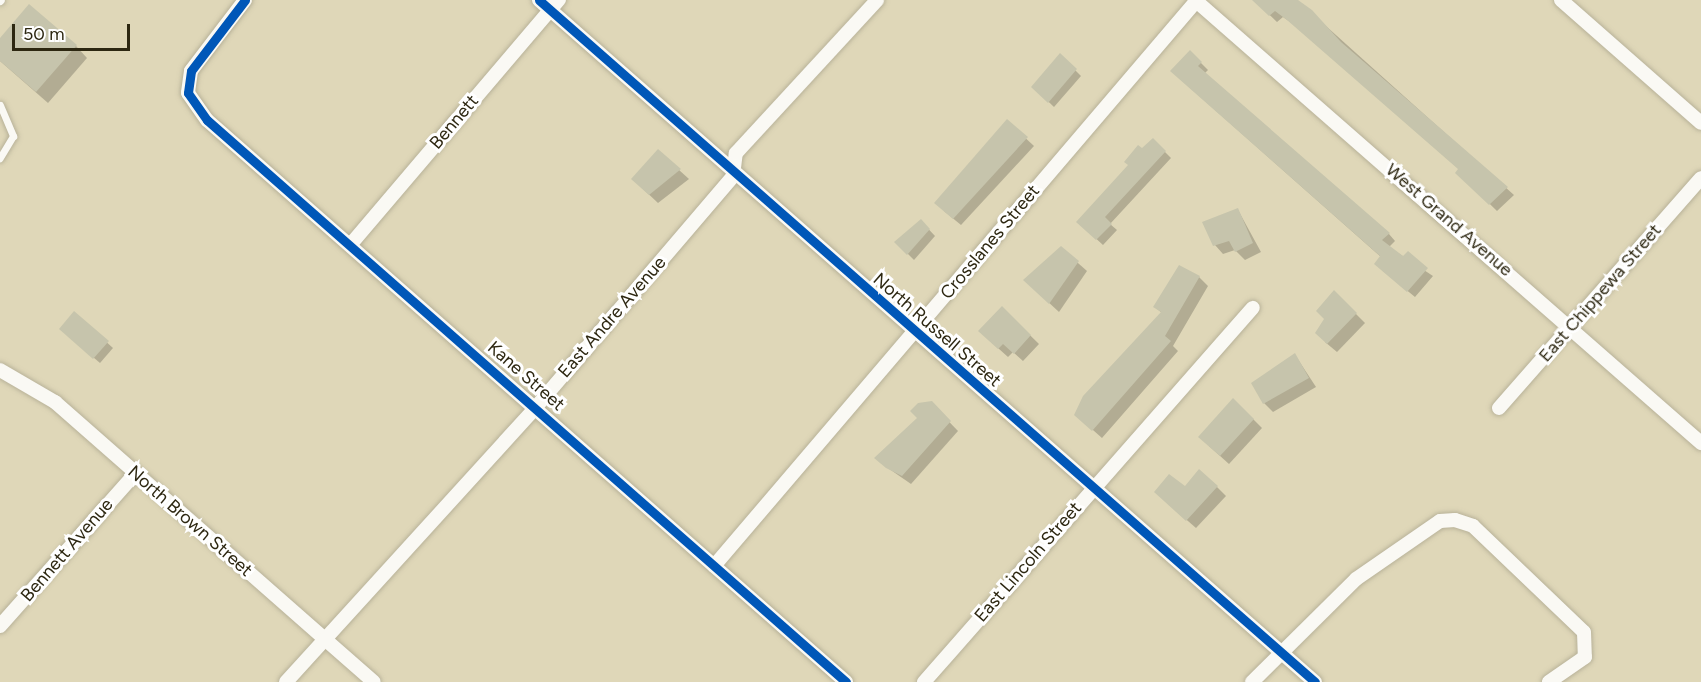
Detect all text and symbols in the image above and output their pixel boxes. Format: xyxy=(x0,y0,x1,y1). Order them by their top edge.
scale bar xyxy=(15,12,134,50)
text: 50 m xyxy=(23,23,65,45)
street label: Bennett xyxy=(425,90,483,154)
street label: West Grand Avenue xyxy=(1381,159,1517,281)
street label: Crosslanes Street xyxy=(936,180,1044,304)
street label: East Chippewa Street xyxy=(1534,220,1666,366)
street label: East Andre Avenue xyxy=(554,252,670,382)
street label: North Russell Street xyxy=(869,269,1005,391)
street label: Kane Street xyxy=(483,337,569,415)
street label: North Brown Street xyxy=(123,461,257,581)
street label: Bennett Avenue xyxy=(16,494,118,606)
street label: East Lincoln Street xyxy=(970,498,1086,626)

